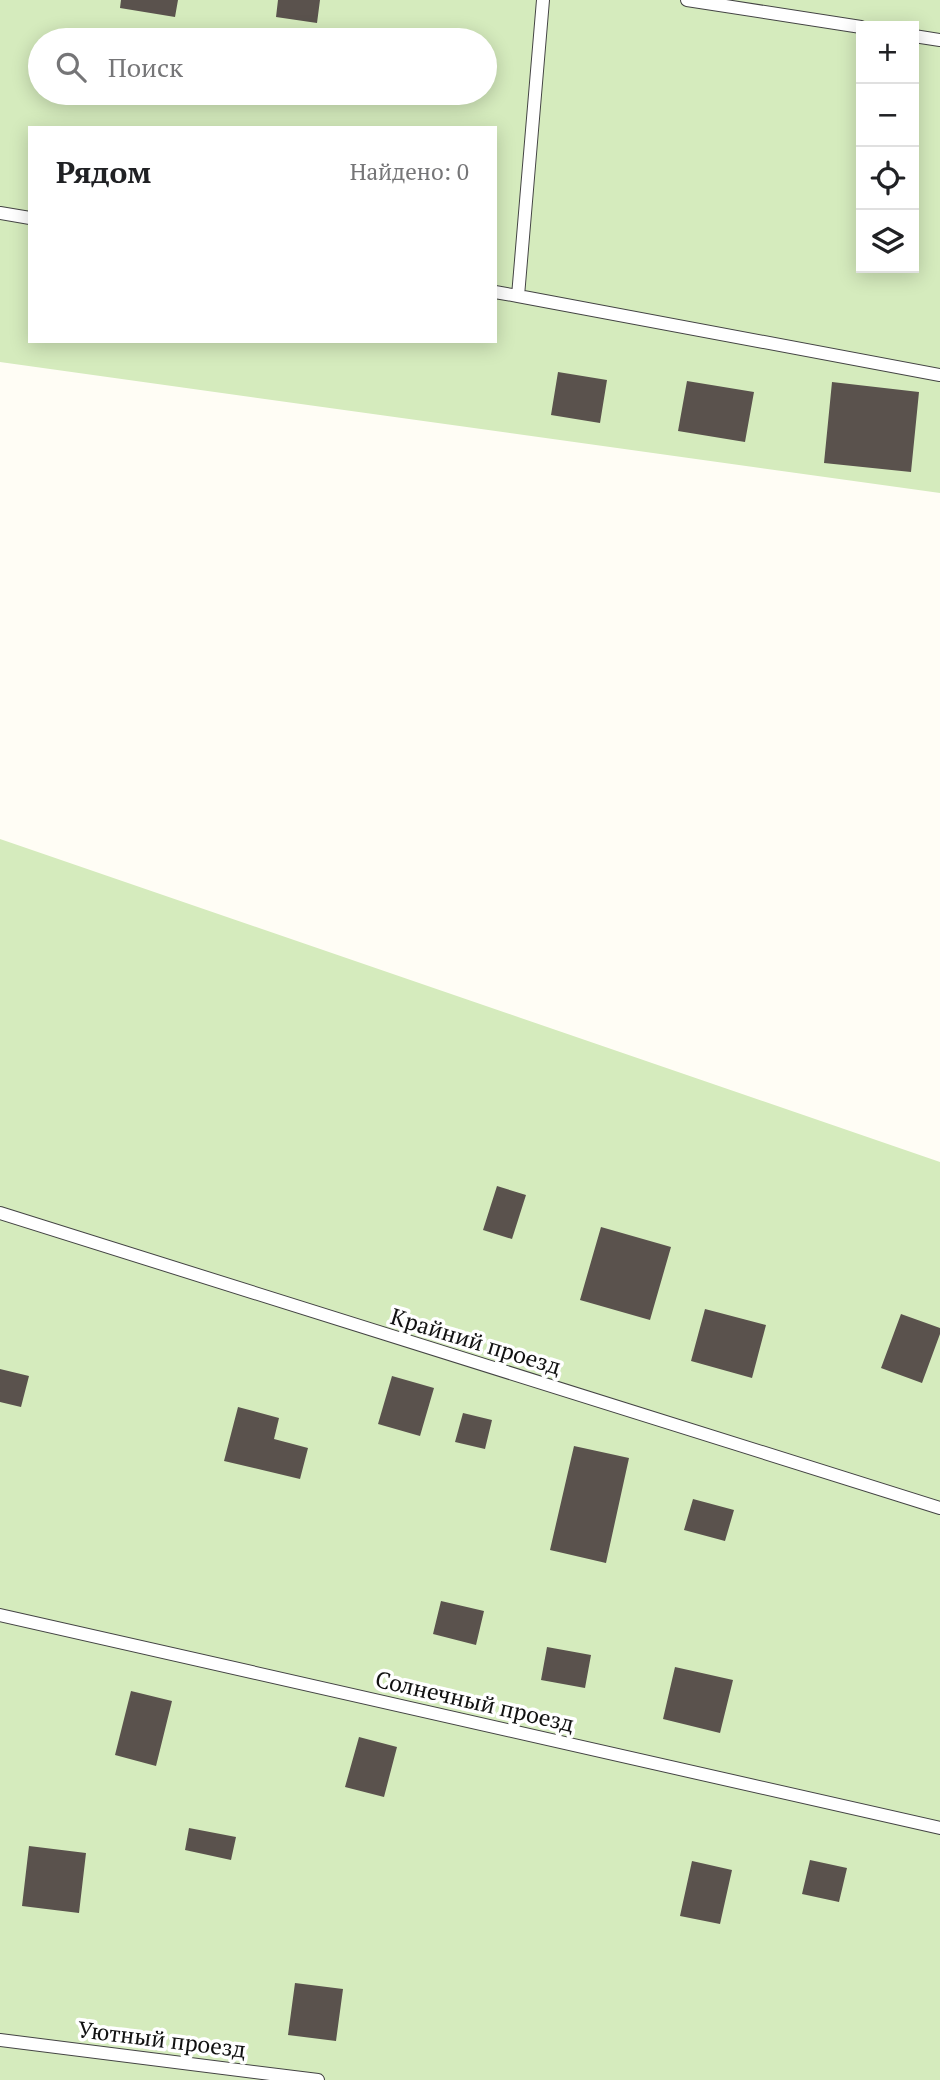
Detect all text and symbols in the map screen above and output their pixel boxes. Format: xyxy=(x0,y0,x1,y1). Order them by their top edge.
map controls xyxy=(856,21,919,273)
button: + xyxy=(856,21,919,84)
search box xyxy=(28,28,497,105)
icon: search xyxy=(52,48,90,86)
text: Поиск xyxy=(108,50,183,84)
button: − xyxy=(856,84,919,147)
button: locate xyxy=(856,147,919,210)
text: Рядом xyxy=(56,152,151,192)
text: Найдено: 0 xyxy=(350,156,469,187)
button: layers xyxy=(856,210,919,273)
street label: Крайний проезд xyxy=(387,1300,565,1382)
street label: Солнечный проезд xyxy=(372,1663,578,1739)
street label: Уютный проезд xyxy=(76,2013,248,2065)

